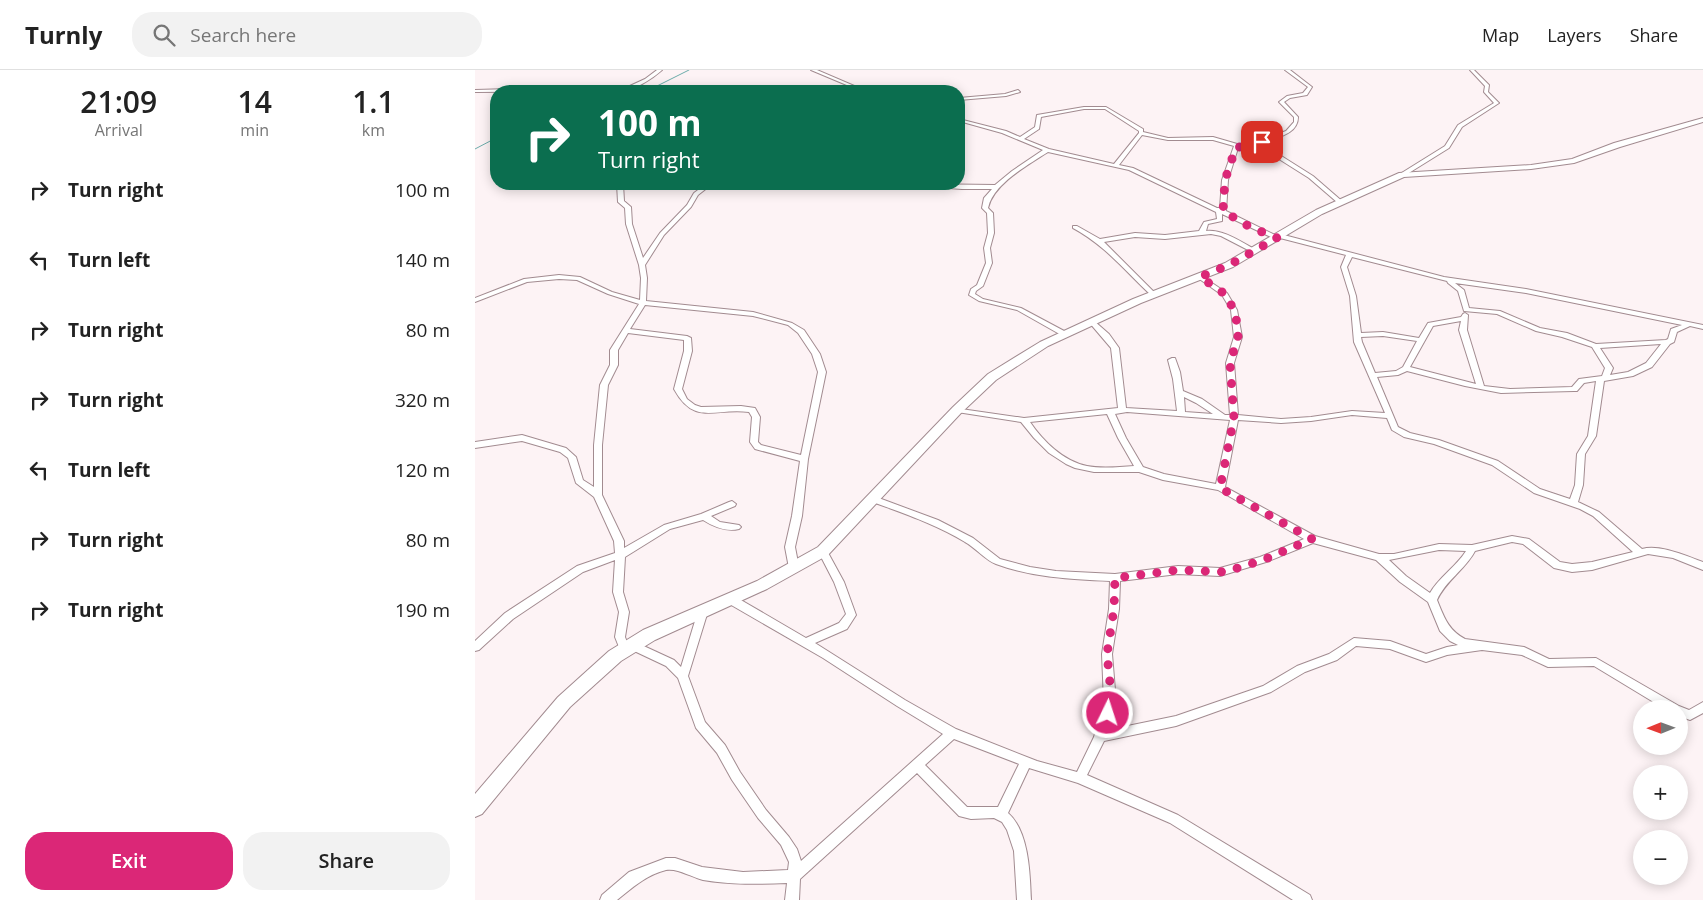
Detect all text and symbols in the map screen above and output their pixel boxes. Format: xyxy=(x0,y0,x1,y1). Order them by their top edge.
search box xyxy=(132,12,482,57)
text: Turnly xyxy=(25,18,102,51)
icon: search xyxy=(150,21,178,49)
text: Search here xyxy=(190,22,296,48)
text: Map xyxy=(1482,23,1519,47)
text: Layers xyxy=(1547,23,1602,47)
text: Share xyxy=(1630,23,1678,47)
text: 21:09 xyxy=(80,81,157,122)
text: 14 xyxy=(238,81,272,122)
text: 1.1 xyxy=(352,81,395,122)
text: 100 m xyxy=(598,99,702,146)
icon: right xyxy=(515,105,580,170)
text: Arrival xyxy=(95,119,143,141)
text: min xyxy=(240,119,269,141)
text: km xyxy=(362,119,385,141)
pin xyxy=(1241,121,1283,163)
icon: arrive xyxy=(1248,128,1276,156)
text: Turn right xyxy=(598,144,700,174)
icon: right xyxy=(25,176,53,204)
text: Turn right xyxy=(68,177,163,203)
text: 100 m xyxy=(395,177,450,203)
icon: left xyxy=(25,246,53,274)
text: Turn left xyxy=(68,247,150,273)
text: 140 m xyxy=(395,247,450,273)
icon: right xyxy=(25,316,53,344)
text: Turn right xyxy=(68,317,163,343)
text: 80 m xyxy=(406,317,450,343)
icon: right xyxy=(25,386,53,414)
text: Turn right xyxy=(68,387,163,413)
text: 320 m xyxy=(395,387,450,413)
icon: left xyxy=(25,456,53,484)
text: Turn left xyxy=(68,457,150,483)
text: 120 m xyxy=(395,457,450,483)
icon: right xyxy=(25,526,53,554)
text: Turn right xyxy=(68,527,163,553)
text: 80 m xyxy=(406,527,450,553)
icon: right xyxy=(25,596,53,624)
text: Turn right xyxy=(68,597,163,623)
text: 190 m xyxy=(395,597,450,623)
position arrow xyxy=(1081,686,1133,738)
north arrow xyxy=(1633,700,1687,755)
map controls xyxy=(1633,700,1688,885)
button: + xyxy=(1633,765,1688,820)
button: − xyxy=(1633,830,1688,885)
button: Exit xyxy=(25,832,233,890)
button: Share xyxy=(243,832,450,890)

